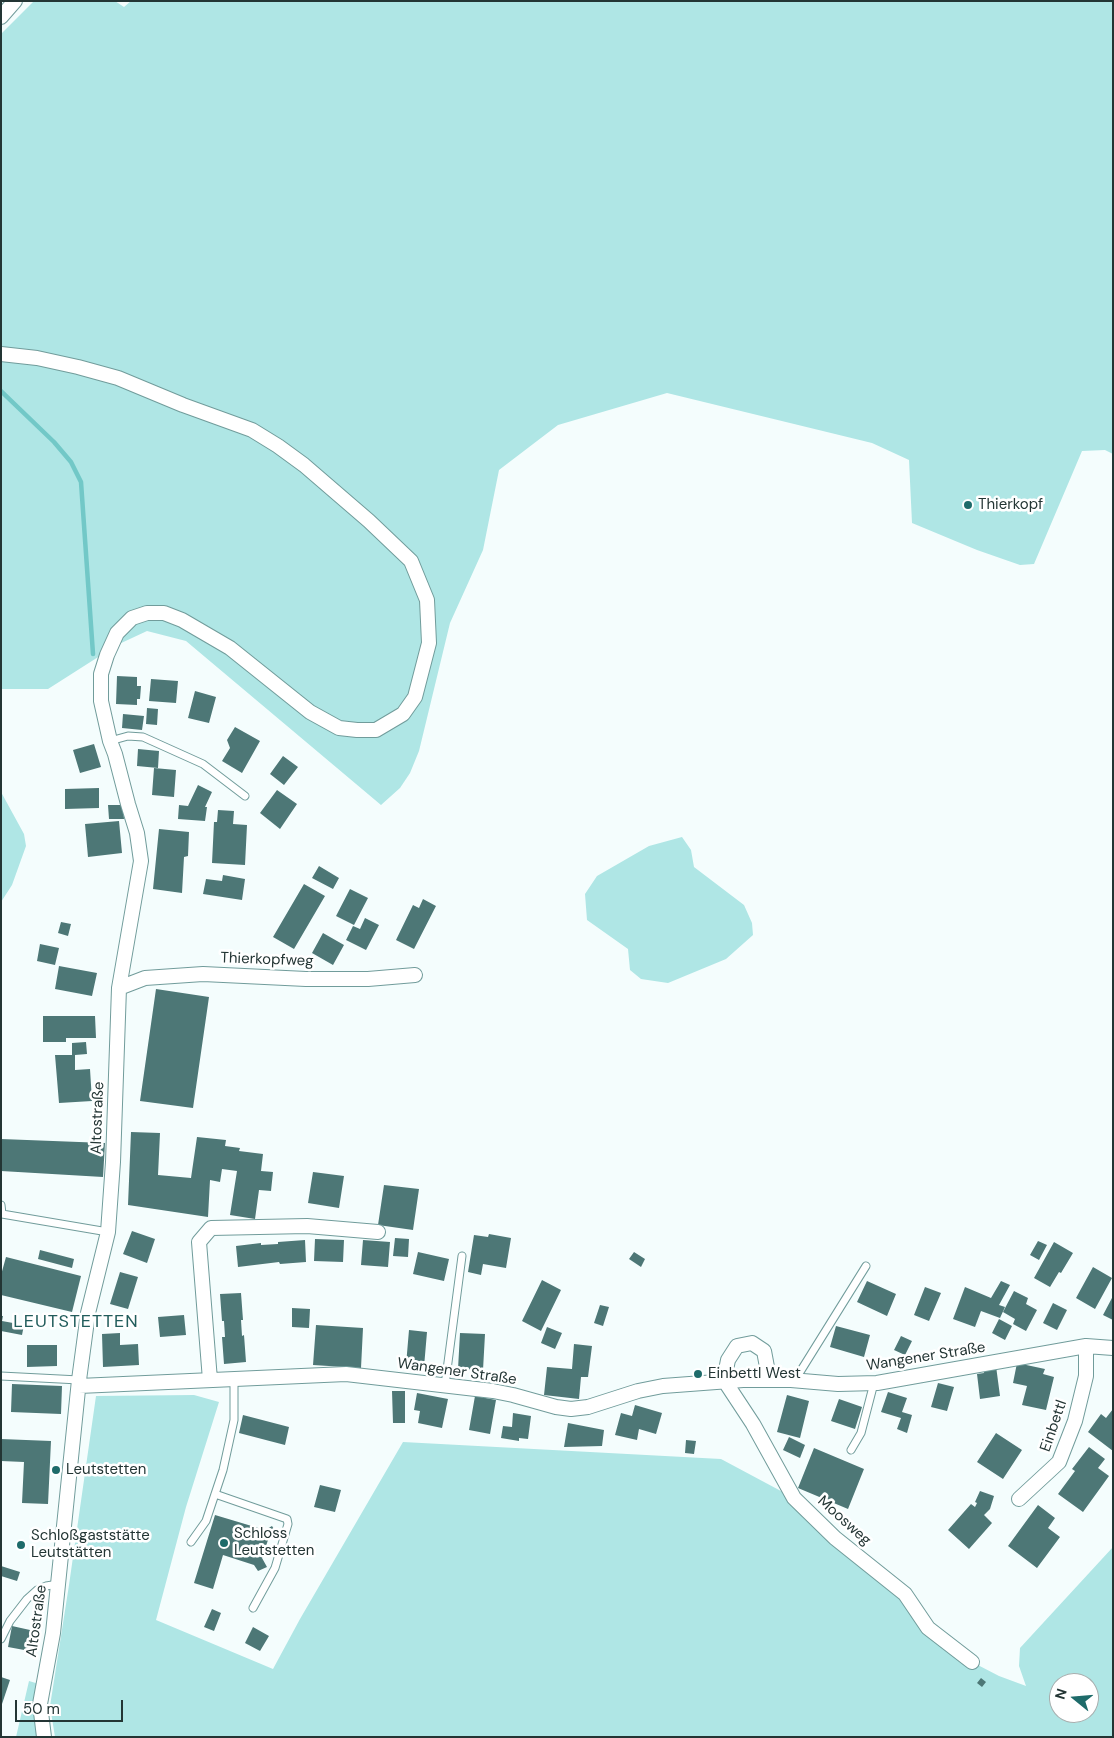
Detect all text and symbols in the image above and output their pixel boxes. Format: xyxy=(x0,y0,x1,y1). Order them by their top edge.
place label: Thierkopf xyxy=(978,496,1043,514)
marker: Thierkopf xyxy=(962,499,974,511)
street label: Thierkopfweg xyxy=(220,949,314,971)
street label: Altostraße xyxy=(88,1081,108,1155)
district label: LEUTSTETTEN xyxy=(12,1311,140,1333)
street label: Wangener Straße xyxy=(865,1339,987,1375)
street label: Wangener Straße xyxy=(396,1355,518,1389)
place label: Einbettl West xyxy=(708,1365,801,1383)
marker: Einbettl West xyxy=(692,1368,704,1380)
street label: Einbettl xyxy=(1037,1398,1071,1454)
place label: Leutstetten xyxy=(66,1461,146,1479)
marker: Leutstetten xyxy=(50,1464,62,1476)
street label: Moosweg xyxy=(814,1492,874,1550)
place label: Schloss Leutstetten xyxy=(234,1525,314,1560)
place label: Schloßgaststätte Leutstätten xyxy=(31,1527,150,1562)
marker: Schloss Leutstetten xyxy=(218,1537,230,1549)
marker: Schloßgaststätte Leutstätten xyxy=(15,1539,27,1551)
street label: Altostraße xyxy=(23,1584,51,1658)
north arrow xyxy=(1049,1673,1099,1723)
text: N xyxy=(1051,1686,1071,1701)
scale bar xyxy=(18,1690,125,1722)
text: 50 m xyxy=(23,1699,60,1719)

